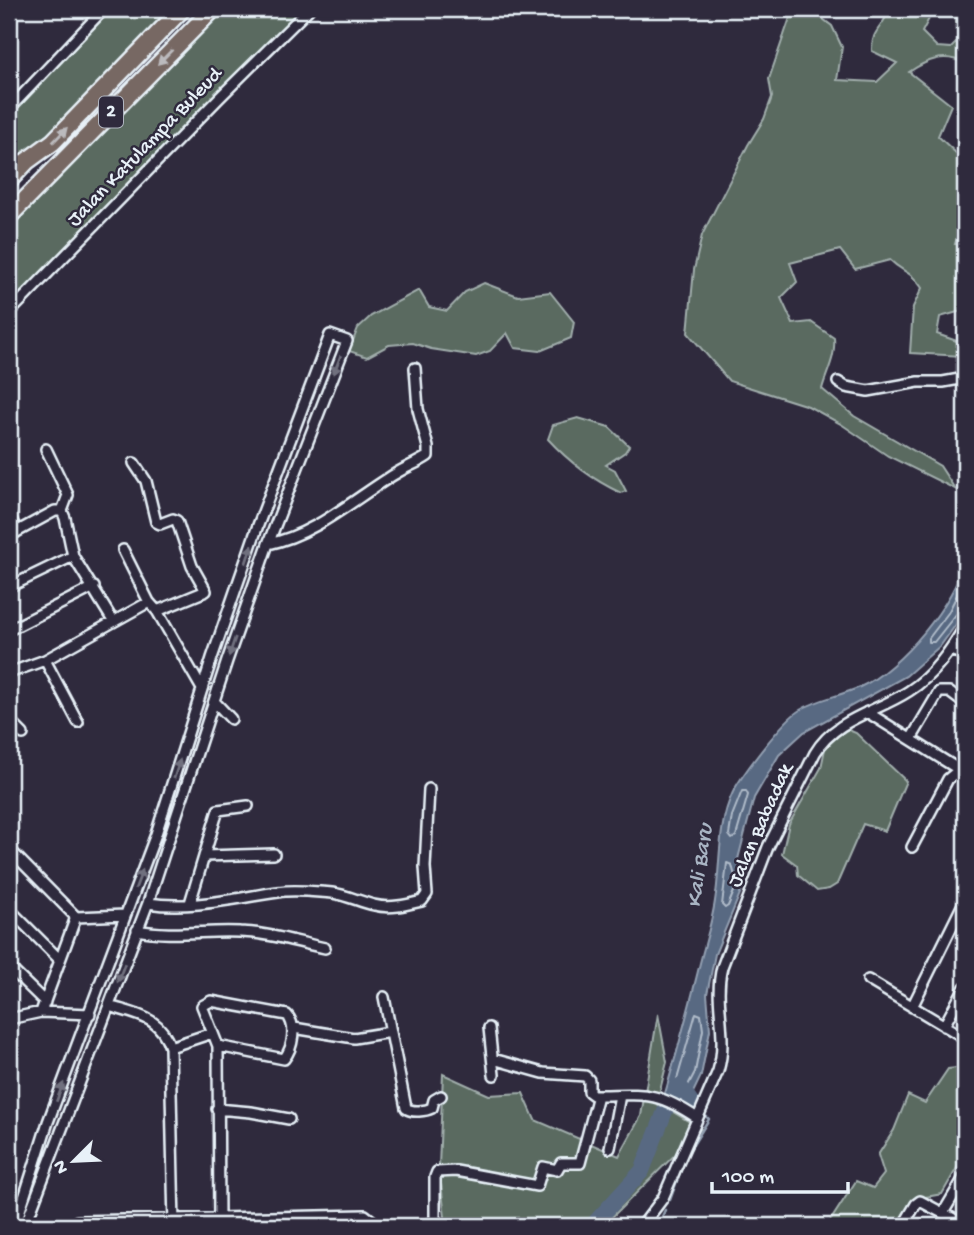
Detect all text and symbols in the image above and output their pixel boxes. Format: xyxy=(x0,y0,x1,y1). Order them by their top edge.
one-way arrow xyxy=(156,48,173,65)
street label: Jalan Katulampa Buleud xyxy=(63,62,230,233)
road number: 2 xyxy=(99,96,123,128)
one-way arrow xyxy=(51,127,67,144)
one-way arrow xyxy=(332,355,343,376)
one-way arrow xyxy=(244,543,255,564)
one-way arrow xyxy=(226,637,237,658)
street label: Jalan Babadak xyxy=(724,758,801,892)
one-way arrow xyxy=(172,759,182,780)
water label: Kali Baru xyxy=(682,820,721,910)
one-way arrow xyxy=(133,868,144,889)
one-way arrow xyxy=(116,962,127,983)
one-way arrow xyxy=(55,1081,66,1102)
north arrow xyxy=(38,1126,108,1196)
scale bar xyxy=(712,1151,848,1195)
text: N xyxy=(49,1156,75,1177)
text: 100 m xyxy=(721,1166,774,1191)

